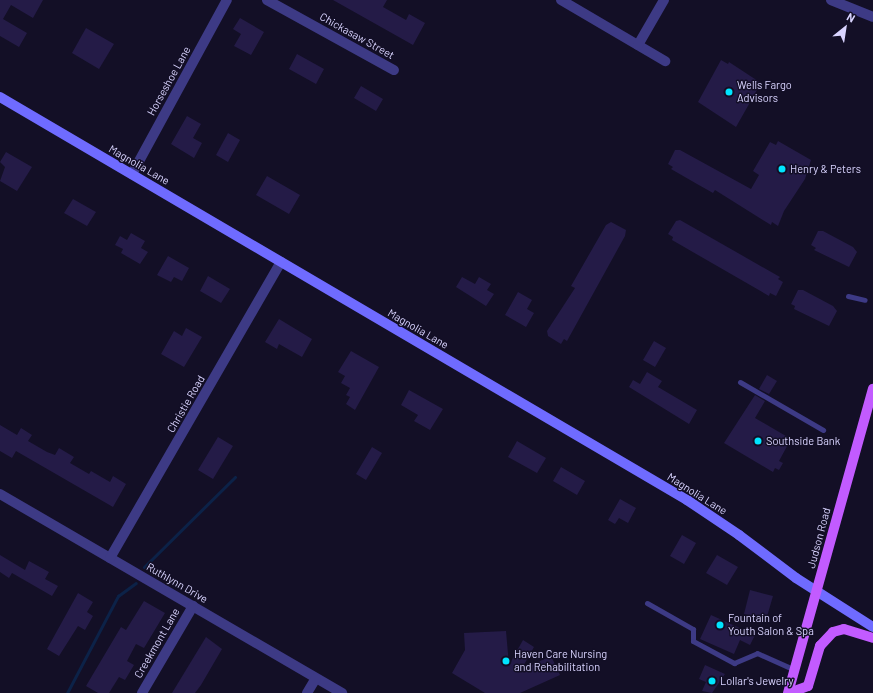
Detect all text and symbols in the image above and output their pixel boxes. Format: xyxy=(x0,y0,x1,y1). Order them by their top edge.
north arrow xyxy=(825,8,865,48)
street label: Chickasaw Street xyxy=(317,10,397,62)
text: N xyxy=(845,10,858,25)
street label: Horseshoe Lane xyxy=(145,44,193,118)
place label: Wells Fargo Advisors xyxy=(737,79,792,105)
marker: Wells Fargo Advisors xyxy=(724,87,734,97)
street label: Magnolia Lane xyxy=(106,142,172,188)
place label: Henry & Peters xyxy=(790,162,861,176)
marker: Henry & Peters xyxy=(777,164,787,174)
street label: Magnolia Lane xyxy=(385,306,451,352)
street label: Christie Road xyxy=(164,373,208,435)
place label: Southside Bank xyxy=(766,434,840,448)
marker: Southside Bank xyxy=(753,436,763,446)
street label: Magnolia Lane xyxy=(665,470,729,518)
street label: Judson Road xyxy=(805,506,833,570)
street label: Ruthlynn Drive xyxy=(144,560,210,606)
street label: Creekmont Lane xyxy=(132,606,182,680)
place label: Fountain of Youth Salon & Spa xyxy=(728,612,814,638)
marker: Fountain of Youth Salon & Spa xyxy=(715,620,725,630)
place label: Haven Care Nursing and Rehabilitation xyxy=(514,648,607,674)
marker: Haven Care Nursing and Rehabilitation xyxy=(501,656,511,666)
place label: Lollar's Jewelry xyxy=(720,674,794,688)
marker: Lollar's Jewelry xyxy=(707,676,717,686)

